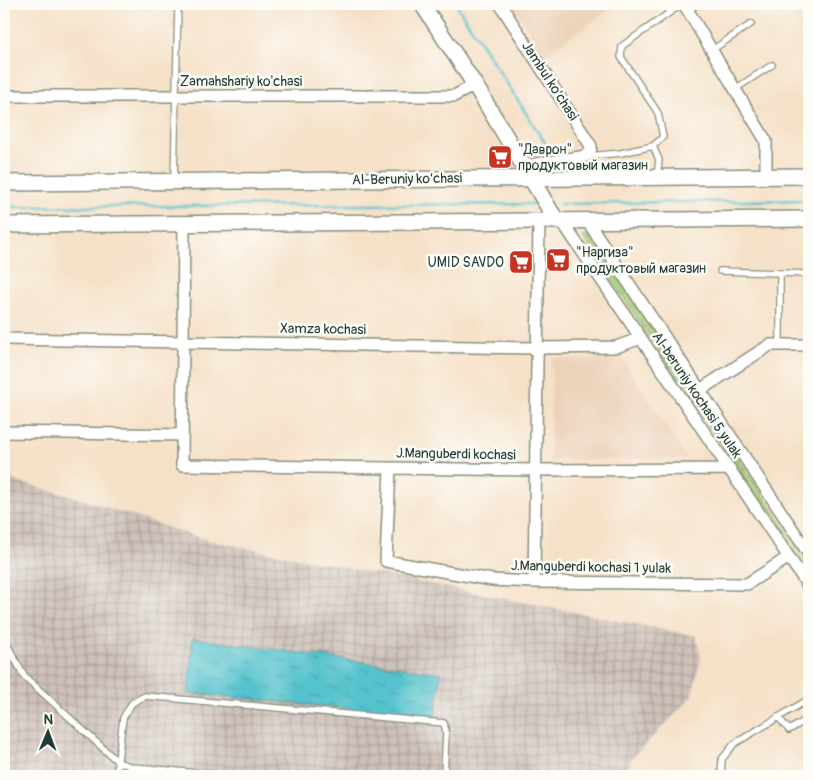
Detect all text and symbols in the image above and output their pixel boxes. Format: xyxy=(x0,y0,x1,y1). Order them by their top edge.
street label: Jambul ko'chasi xyxy=(518,38,582,124)
street label: Zamahshariy ko'chasi xyxy=(180,73,303,90)
place label: "Даврон" продуктовый магазин xyxy=(518,141,648,174)
supermarket icon: "Даврон" продуктовый магазин xyxy=(487,144,513,170)
street label: Al-Beruniy ko’chasi xyxy=(352,170,463,188)
place label: "Наргиза" продуктовый магазин xyxy=(576,244,706,277)
supermarket icon: "Наргиза" продуктовый магазин xyxy=(545,247,571,273)
supermarket icon: UMID SAVDO xyxy=(508,249,534,275)
place label: UMID SAVDO xyxy=(427,254,504,271)
street label: Xamza kochasi xyxy=(280,320,367,338)
street label: Al-beruniy kochasi 5 yulak xyxy=(648,329,746,461)
street label: J.Manguberdi kochasi xyxy=(396,444,517,464)
street label: J.Manguberdi kochasi 1 yulak xyxy=(511,557,671,577)
north arrow xyxy=(22,708,72,758)
text: N xyxy=(43,711,53,728)

